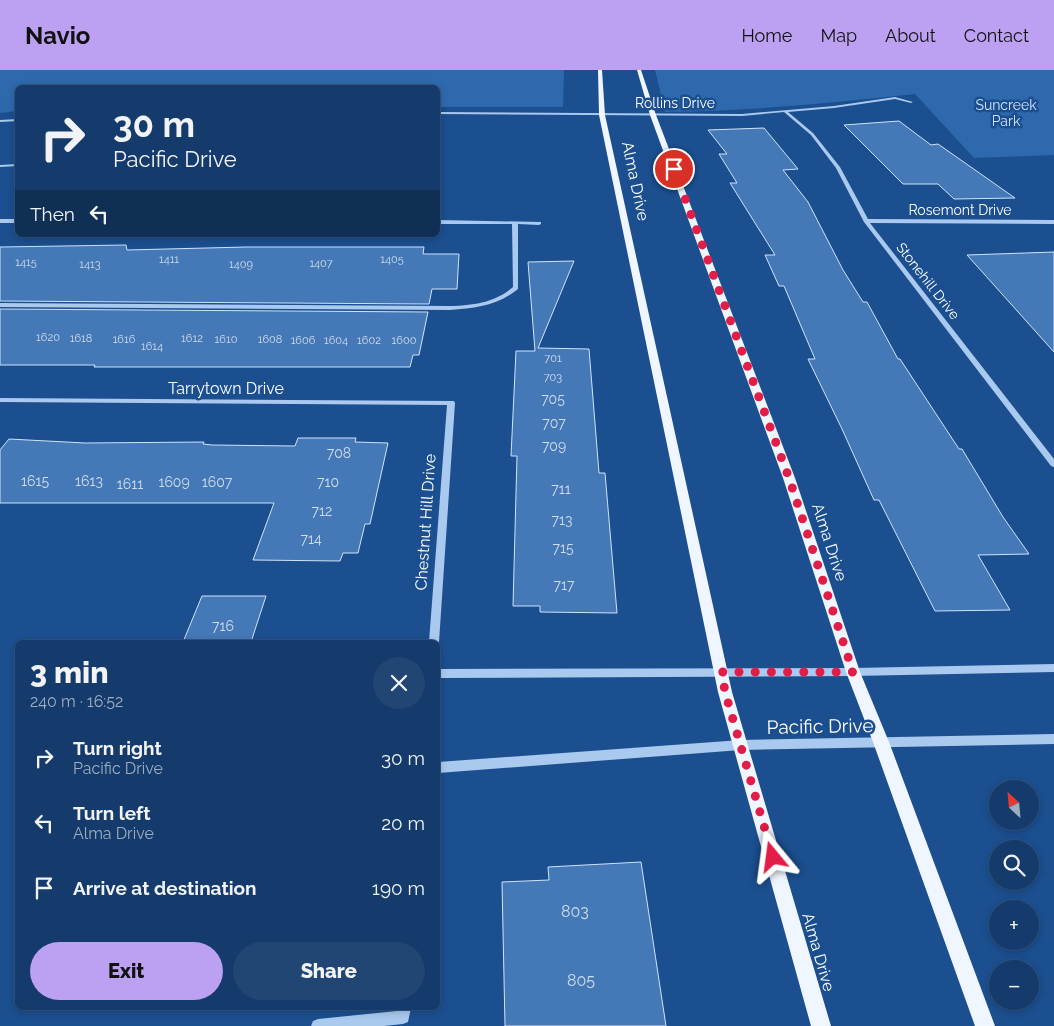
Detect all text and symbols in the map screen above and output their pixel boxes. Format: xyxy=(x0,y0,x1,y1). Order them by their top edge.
text: Navio xyxy=(25,21,90,50)
text: Home xyxy=(741,25,792,46)
text: Map xyxy=(820,25,857,46)
text: About xyxy=(885,25,936,46)
text: Contact xyxy=(964,25,1029,46)
street label: Rollins Drive xyxy=(635,95,715,111)
park label: Suncreek Park xyxy=(975,97,1037,129)
text: 30 m xyxy=(113,104,195,145)
icon: right xyxy=(30,105,95,170)
street label: Alma Drive xyxy=(618,140,653,223)
text: Pacific Drive xyxy=(113,146,237,172)
pin xyxy=(653,148,695,190)
icon: arrive xyxy=(660,155,688,183)
icon: left xyxy=(85,200,113,228)
street label: Rosemont Drive xyxy=(908,202,1012,218)
text: Then xyxy=(30,203,75,225)
street label: Stonehill Drive xyxy=(893,239,963,323)
house number: 1411 xyxy=(159,253,179,266)
house number: 1405 xyxy=(380,253,404,266)
house number: 1415 xyxy=(15,256,37,269)
house number: 1407 xyxy=(309,257,333,270)
house number: 1413 xyxy=(79,258,101,271)
house number: 1409 xyxy=(229,258,253,271)
house number: 1620 xyxy=(36,331,60,344)
house number: 1618 xyxy=(70,332,92,345)
house number: 1612 xyxy=(181,332,203,345)
house number: 1616 xyxy=(113,333,136,346)
house number: 1610 xyxy=(215,333,238,346)
house number: 1608 xyxy=(258,333,282,346)
house number: 1606 xyxy=(291,334,316,347)
house number: 1604 xyxy=(324,334,348,347)
house number: 1602 xyxy=(357,334,381,347)
house number: 1600 xyxy=(392,334,417,347)
house number: 1614 xyxy=(141,340,163,353)
house number: 701 xyxy=(544,352,562,365)
house number: 703 xyxy=(544,371,562,384)
street label: Tarrytown Drive xyxy=(168,379,284,398)
house number: 705 xyxy=(541,391,565,407)
house number: 707 xyxy=(542,415,566,431)
house number: 709 xyxy=(542,438,566,454)
house number: 708 xyxy=(327,445,351,461)
street label: Chestnut Hill Drive xyxy=(411,453,440,591)
house number: 1615 xyxy=(21,473,49,489)
house number: 1613 xyxy=(75,473,103,489)
house number: 1609 xyxy=(158,474,190,490)
house number: 1607 xyxy=(202,474,233,490)
house number: 710 xyxy=(317,474,339,490)
house number: 1611 xyxy=(117,476,143,492)
house number: 711 xyxy=(551,481,571,497)
street label: Alma Drive xyxy=(808,501,851,584)
house number: 712 xyxy=(312,503,332,519)
house number: 713 xyxy=(552,512,572,528)
house number: 714 xyxy=(300,531,322,547)
house number: 715 xyxy=(552,540,574,556)
house number: 717 xyxy=(554,577,575,593)
house number: 716 xyxy=(212,618,234,634)
text: 3 min xyxy=(30,655,109,690)
button: close xyxy=(373,657,425,709)
text: 240 m · 16:52 xyxy=(30,692,123,711)
street label: Pacific Drive xyxy=(766,714,874,738)
text: Turn right xyxy=(73,737,162,759)
icon: right xyxy=(30,744,58,772)
text: 30 m xyxy=(381,747,425,769)
text: Pacific Drive xyxy=(73,759,163,778)
north arrow xyxy=(989,780,1039,830)
map controls xyxy=(989,780,1039,1010)
text: Turn left xyxy=(73,802,150,824)
icon: left xyxy=(30,809,58,837)
text: 20 m xyxy=(381,812,425,834)
text: Alma Drive xyxy=(73,824,154,843)
position arrow xyxy=(746,830,798,882)
button: search xyxy=(989,840,1039,890)
icon: arrive xyxy=(30,874,58,902)
text: Arrive at destination xyxy=(73,877,257,899)
text: 190 m xyxy=(372,877,425,899)
button: + xyxy=(989,900,1039,950)
house number: 803 xyxy=(561,902,589,921)
street label: Alma Drive xyxy=(798,911,839,994)
button: Exit xyxy=(30,942,223,1000)
button: Share xyxy=(233,942,425,1000)
button: − xyxy=(989,960,1039,1010)
house number: 805 xyxy=(567,971,595,990)

